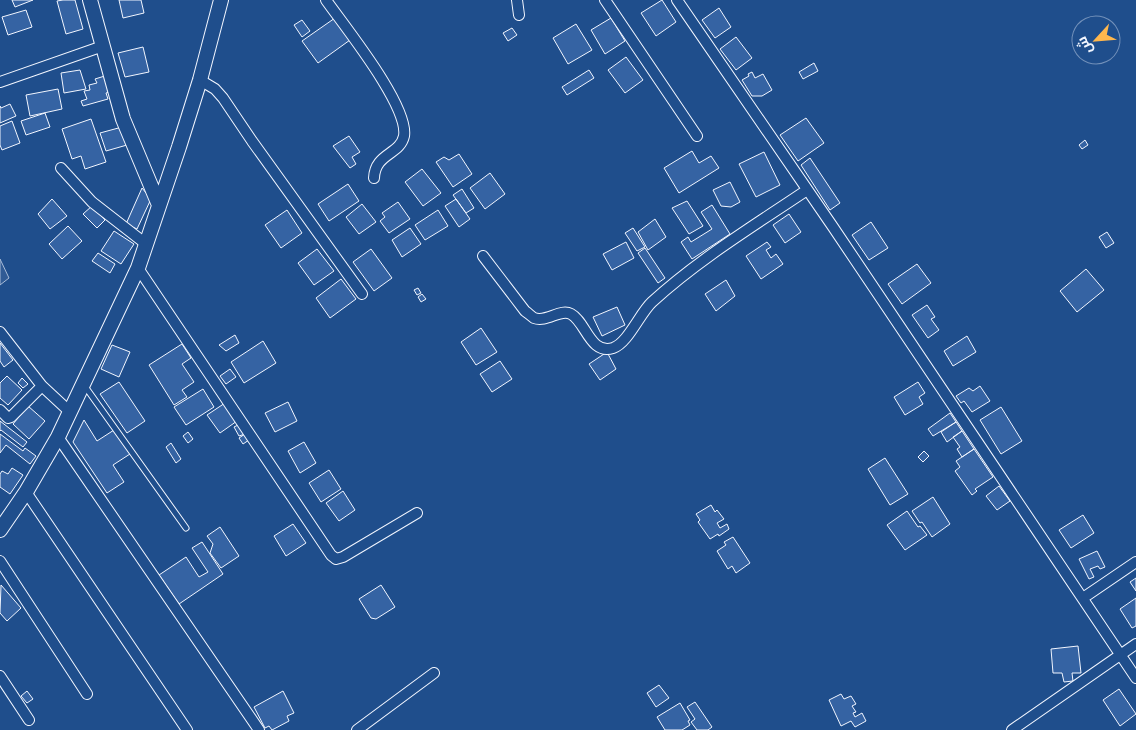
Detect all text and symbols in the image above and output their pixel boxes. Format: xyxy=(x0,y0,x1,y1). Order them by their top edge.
north arrow xyxy=(1071,15,1121,65)
text: ش xyxy=(1072,33,1098,58)

